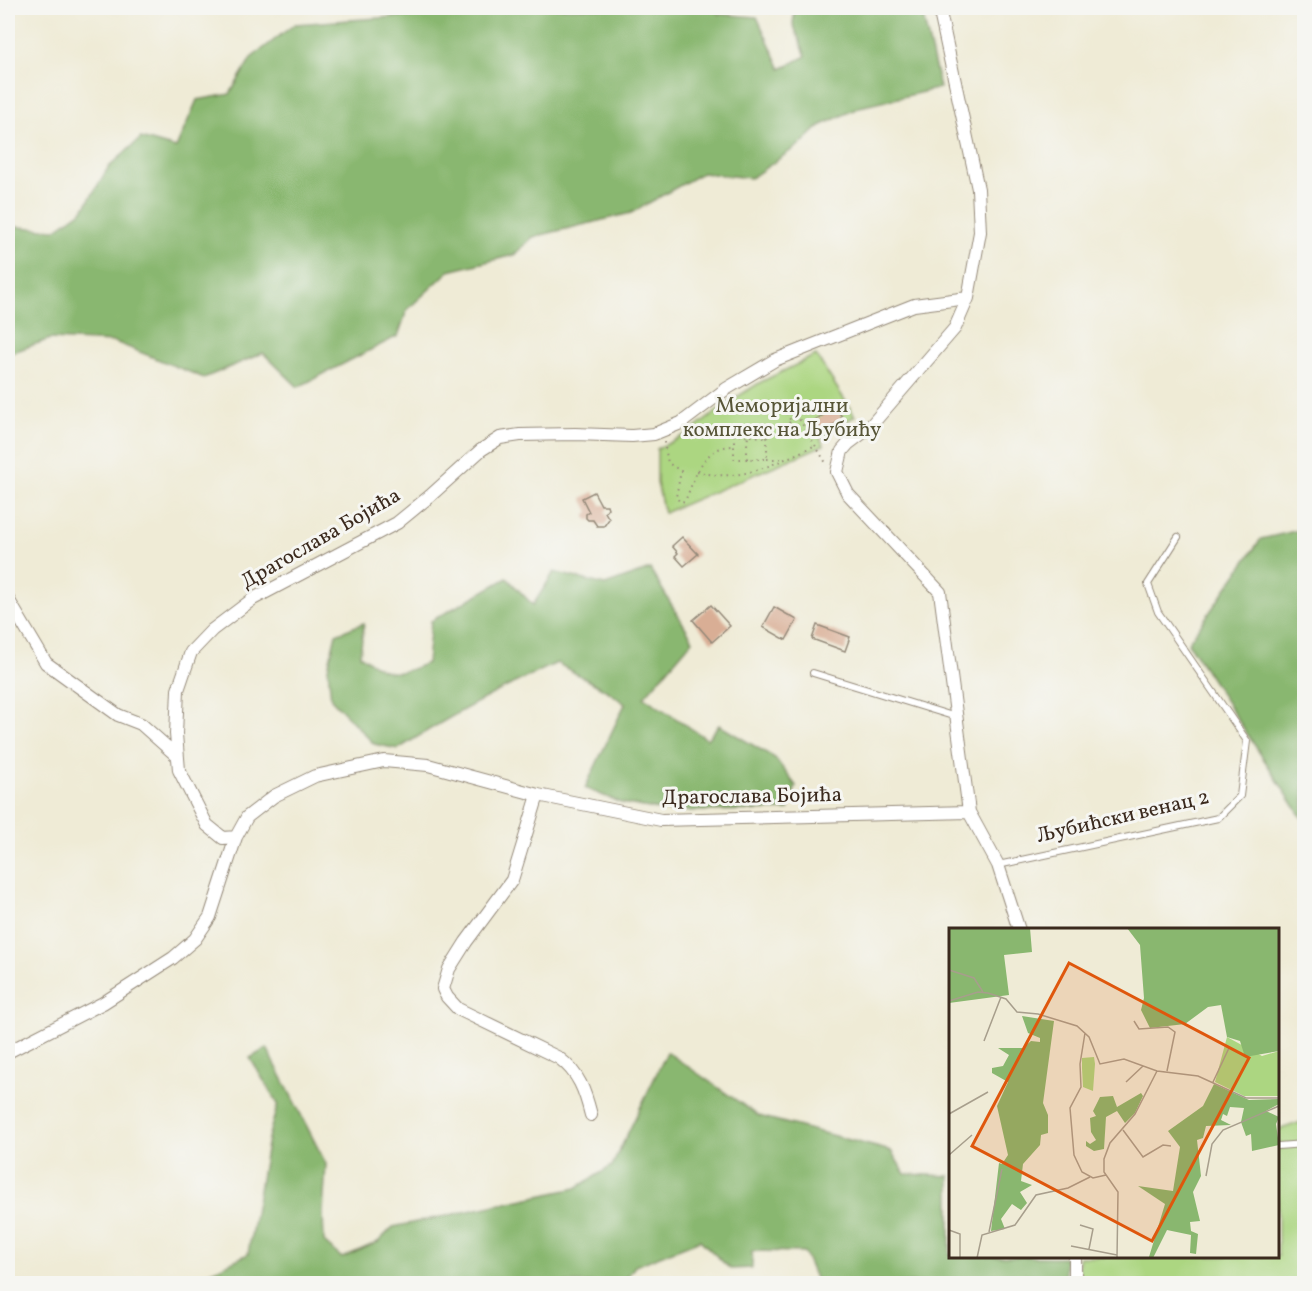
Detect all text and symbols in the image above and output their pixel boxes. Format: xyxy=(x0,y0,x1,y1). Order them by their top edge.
park label: Меморијални комплекс на Љубићу xyxy=(683,392,882,445)
street label: Драгослава Бојића xyxy=(236,481,406,597)
street label: Драгослава Бојића xyxy=(662,781,842,813)
street label: Љубићски венац 2 xyxy=(1034,783,1212,851)
inset map xyxy=(949,928,1279,1258)

